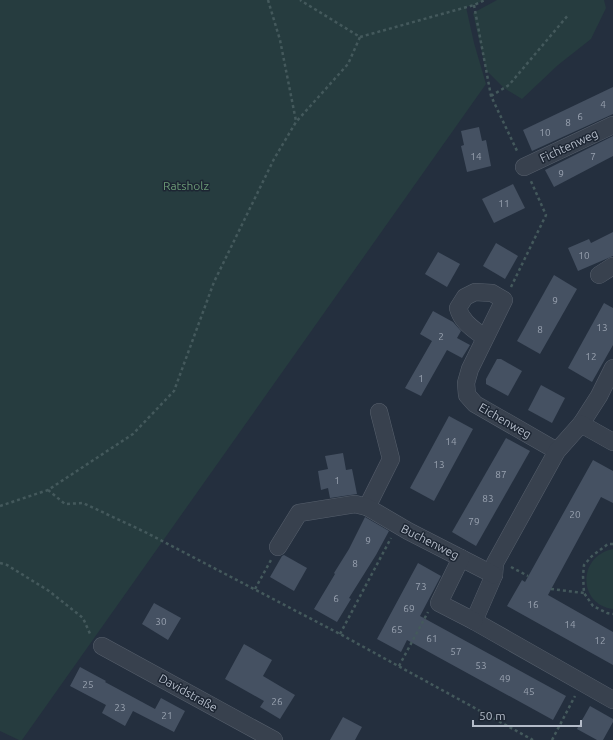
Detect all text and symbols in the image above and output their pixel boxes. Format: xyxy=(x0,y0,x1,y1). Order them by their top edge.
house number: 4 xyxy=(600,99,606,110)
house number: 6 xyxy=(577,111,583,122)
house number: 8 xyxy=(565,117,571,128)
street label: Fichtenweg xyxy=(538,126,600,165)
house number: 10 xyxy=(539,127,551,138)
house number: 14 xyxy=(470,151,482,162)
house number: 7 xyxy=(590,151,596,162)
house number: 9 xyxy=(558,168,564,179)
park label: Ratsholz xyxy=(163,179,210,192)
house number: 11 xyxy=(498,198,510,209)
house number: 10 xyxy=(578,250,590,261)
house number: 9 xyxy=(552,295,558,306)
house number: 13 xyxy=(596,322,608,333)
house number: 8 xyxy=(537,324,543,335)
house number: 2 xyxy=(438,331,444,342)
house number: 12 xyxy=(585,351,597,362)
house number: 1 xyxy=(418,373,424,384)
street label: Eichenweg xyxy=(477,400,534,441)
house number: 14 xyxy=(445,436,457,447)
house number: 13 xyxy=(433,459,445,470)
house number: 87 xyxy=(495,469,507,480)
house number: 1 xyxy=(334,475,340,486)
house number: 83 xyxy=(482,493,494,504)
house number: 20 xyxy=(569,509,581,520)
house number: 79 xyxy=(468,516,480,527)
street label: Buchenweg xyxy=(399,521,461,562)
house number: 9 xyxy=(365,535,371,546)
house number: 8 xyxy=(352,558,358,569)
house number: 73 xyxy=(415,581,427,592)
house number: 6 xyxy=(333,593,339,604)
house number: 16 xyxy=(527,599,539,610)
house number: 69 xyxy=(403,603,415,614)
house number: 30 xyxy=(155,616,167,627)
house number: 14 xyxy=(564,619,576,630)
house number: 65 xyxy=(391,624,403,635)
house number: 61 xyxy=(426,633,438,644)
house number: 12 xyxy=(594,635,606,646)
house number: 57 xyxy=(450,646,462,657)
house number: 53 xyxy=(475,660,487,671)
street label: Davidstraße xyxy=(157,671,220,714)
house number: 49 xyxy=(499,673,511,684)
house number: 25 xyxy=(82,679,94,690)
house number: 45 xyxy=(523,686,535,697)
house number: 26 xyxy=(271,696,283,707)
house number: 23 xyxy=(114,702,126,713)
scale bar xyxy=(473,702,581,728)
text: 50 m xyxy=(479,709,506,722)
house number: 21 xyxy=(161,710,173,721)

